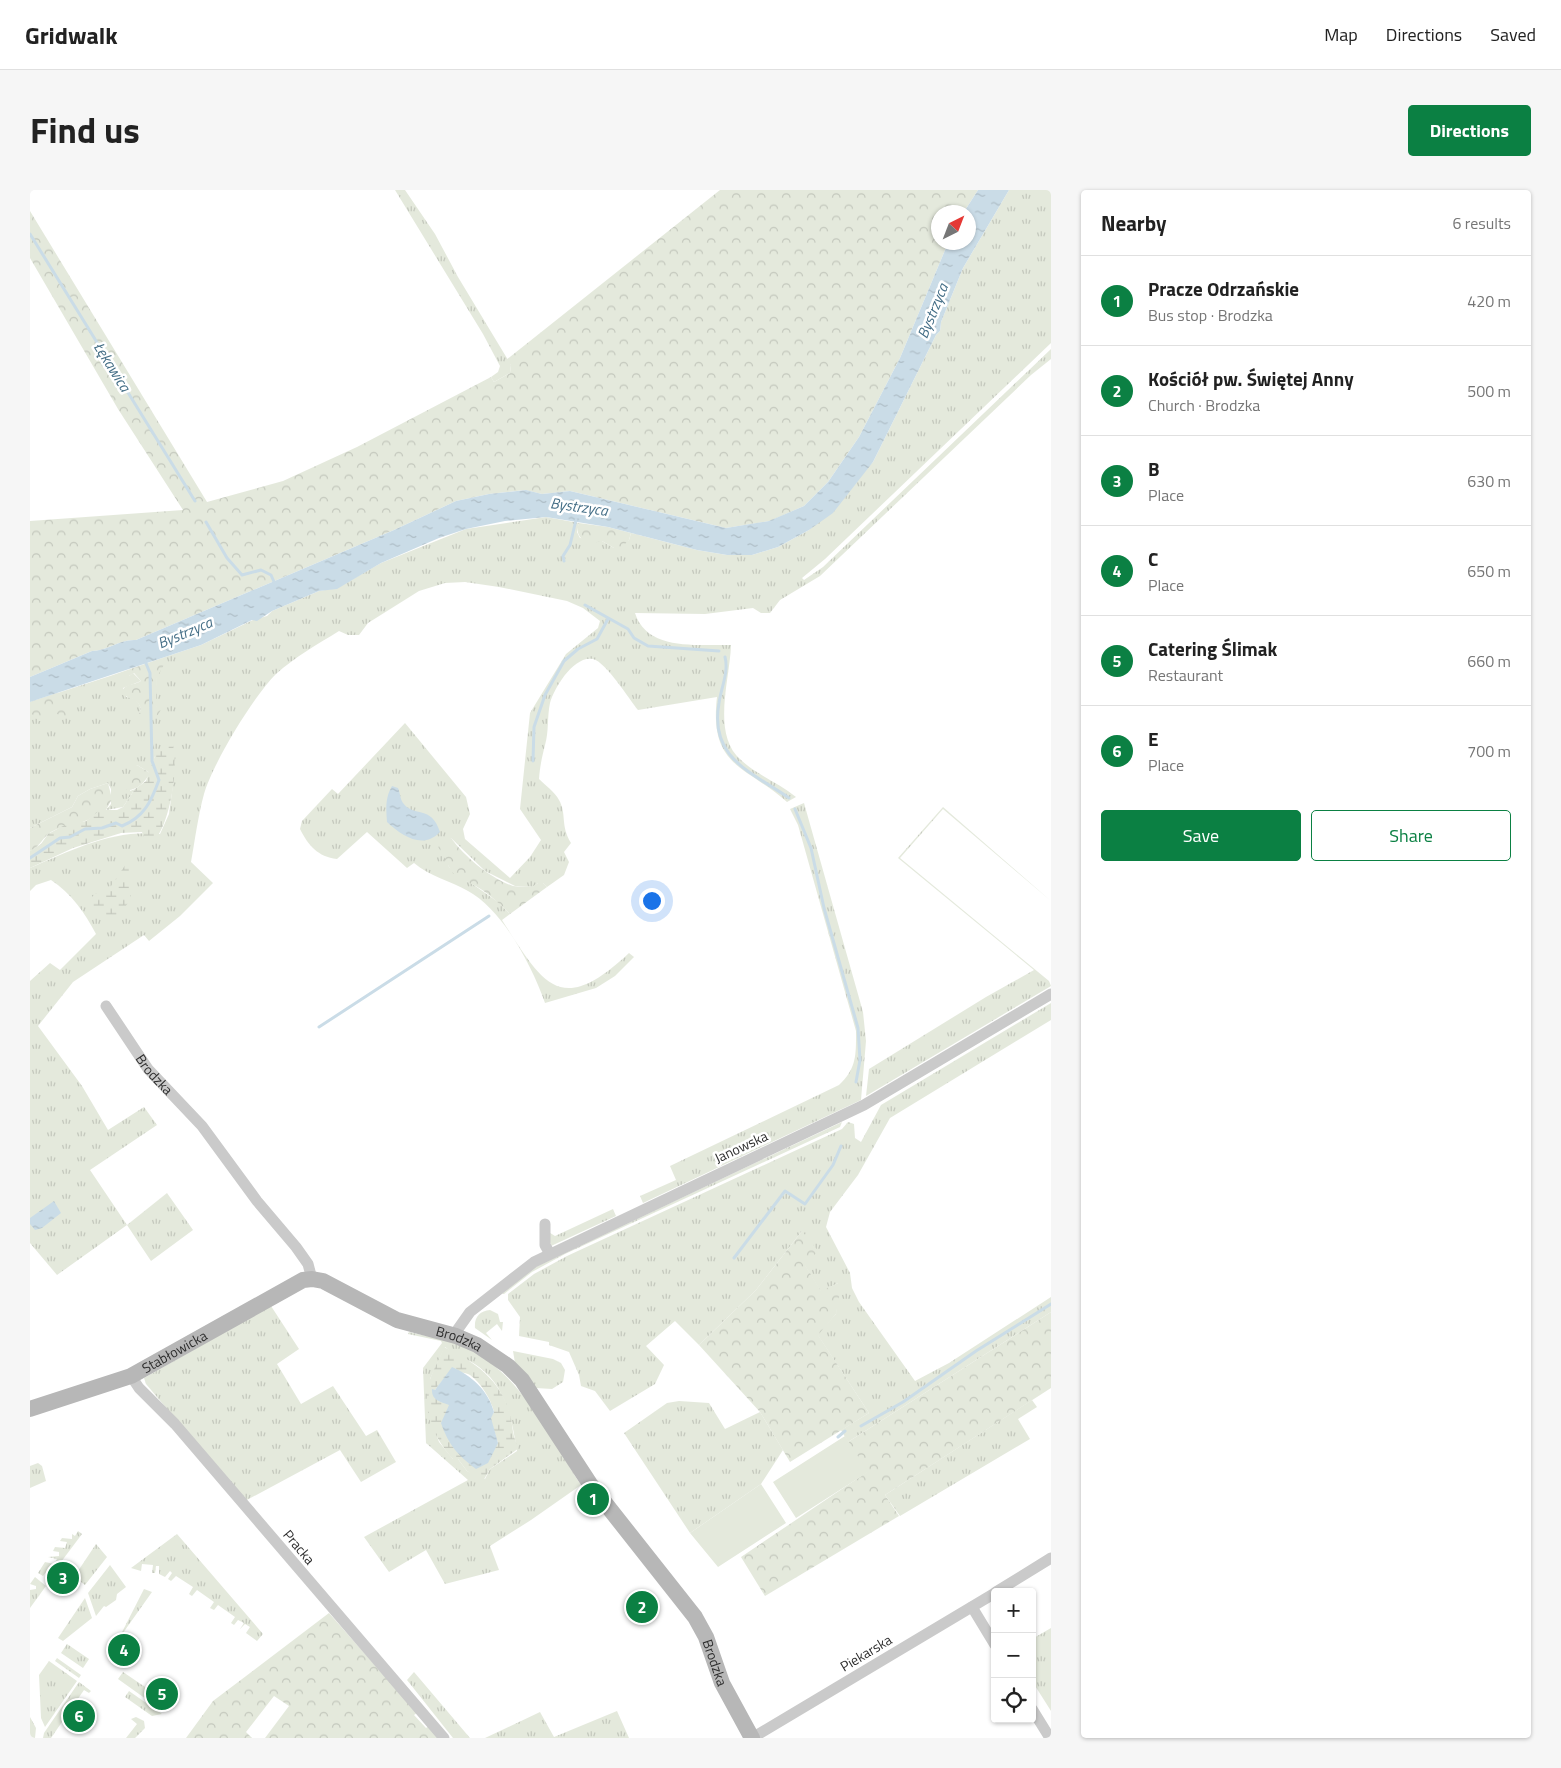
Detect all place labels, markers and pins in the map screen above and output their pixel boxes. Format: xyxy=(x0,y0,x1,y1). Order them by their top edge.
pin: 1 xyxy=(577,1480,609,1518)
pin: 3 xyxy=(47,1559,79,1597)
pin: 2 xyxy=(626,1588,658,1626)
pin: 4 xyxy=(108,1631,140,1669)
pin: 5 xyxy=(146,1675,178,1713)
pin: 6 xyxy=(63,1697,95,1735)

